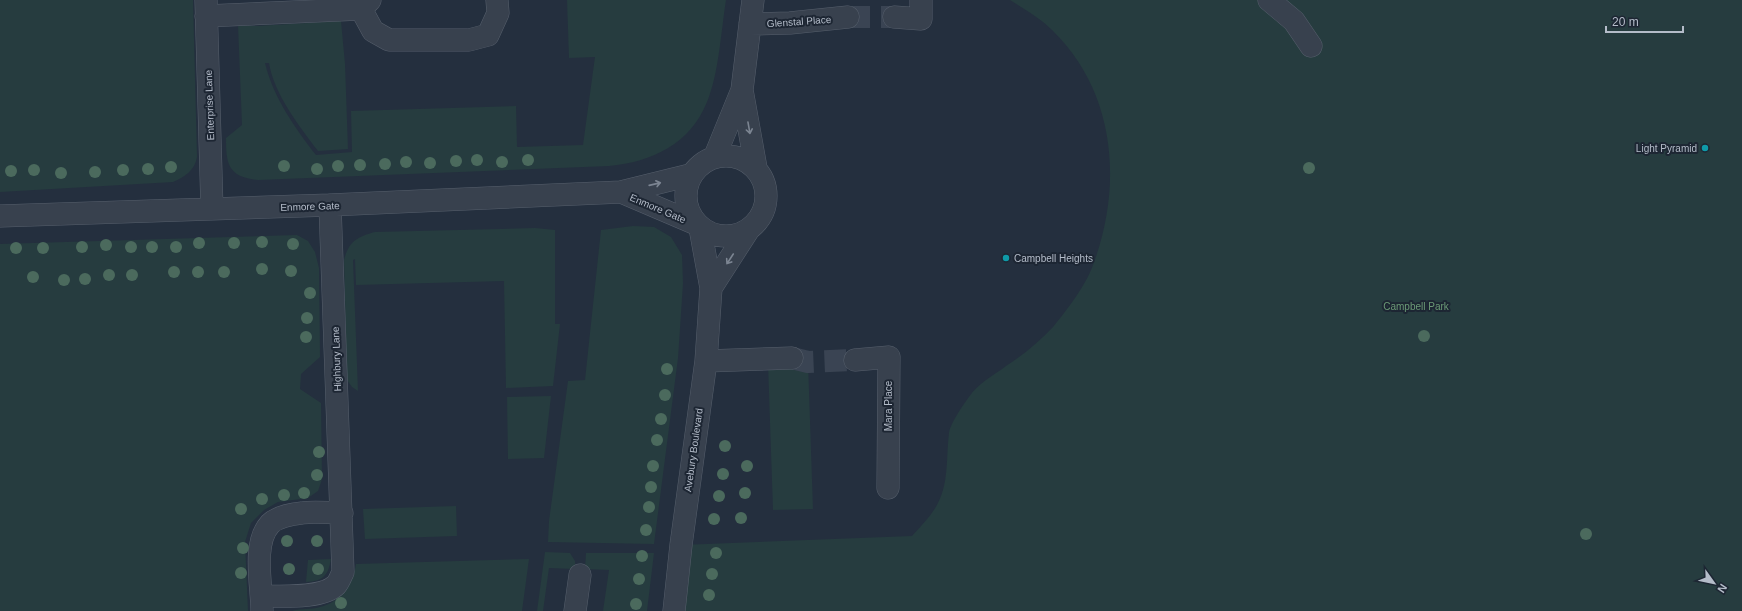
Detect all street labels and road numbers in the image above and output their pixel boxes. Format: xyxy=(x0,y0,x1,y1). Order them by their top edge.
street label: Glenstal Place xyxy=(766,14,832,29)
street label: Enterprise Lane xyxy=(203,69,216,140)
street label: Enmore Gate xyxy=(628,192,688,225)
street label: Enmore Gate xyxy=(280,200,340,213)
street label: Highbury Lane xyxy=(330,326,343,392)
street label: Mara Place xyxy=(883,380,894,431)
street label: Avebury Boulevard xyxy=(682,408,705,493)

